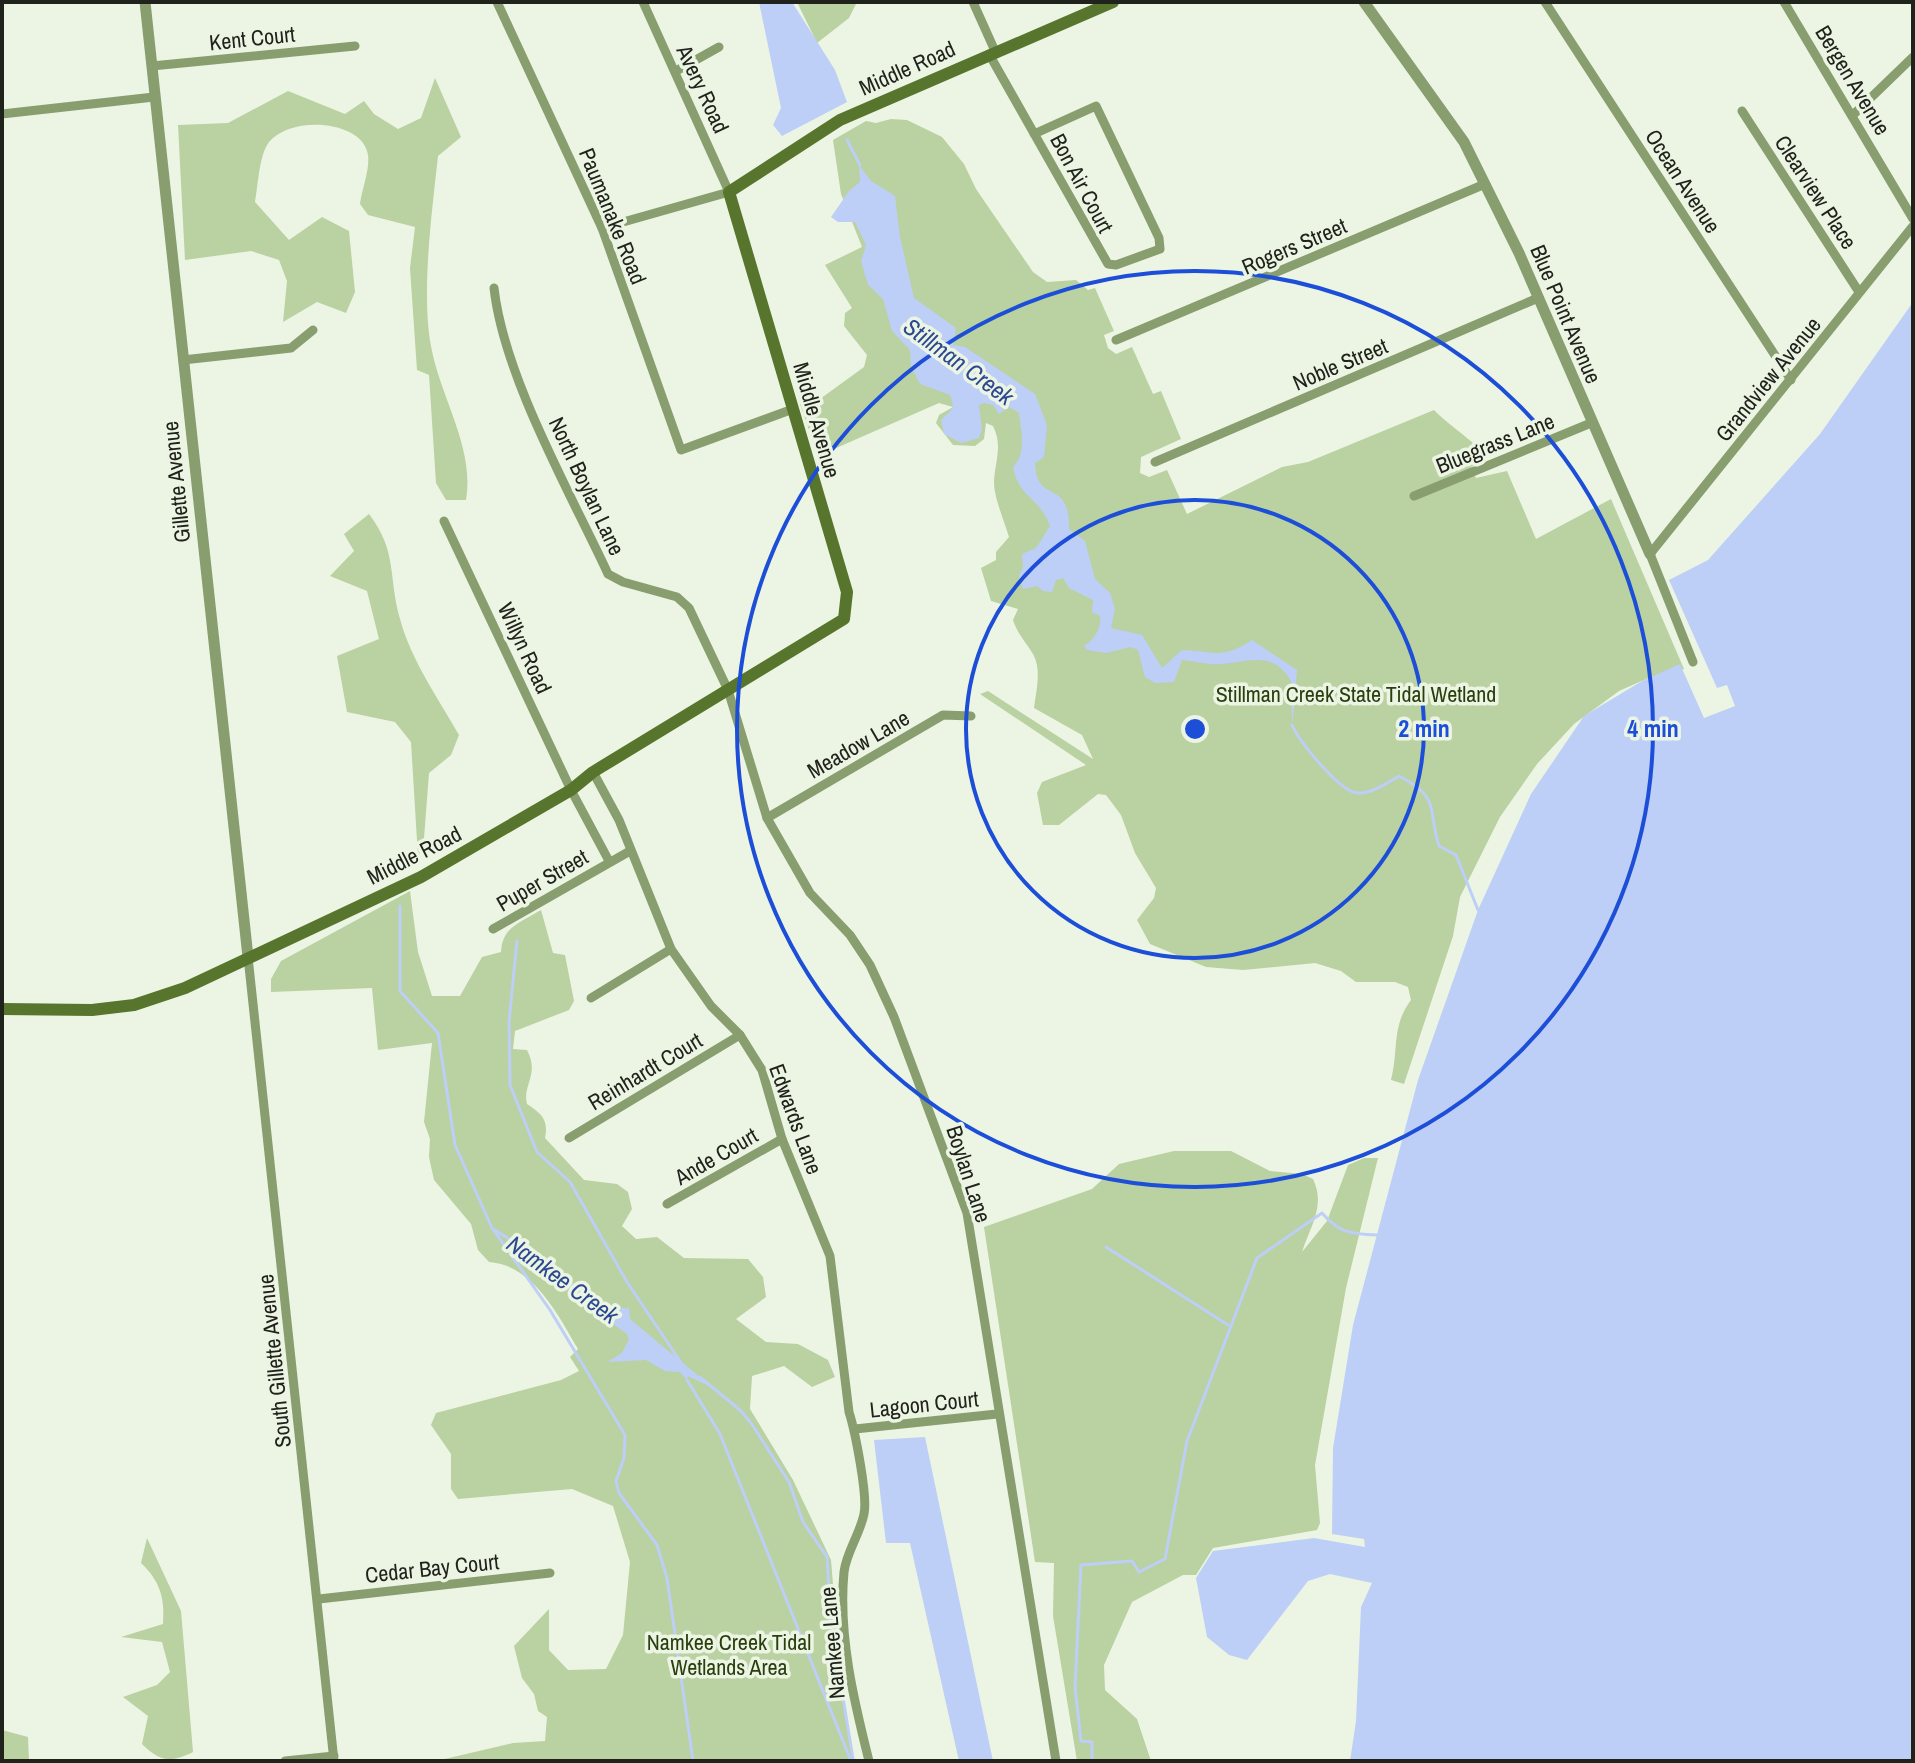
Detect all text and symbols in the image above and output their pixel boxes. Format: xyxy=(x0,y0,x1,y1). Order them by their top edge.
street label: Kent Court xyxy=(208,19,296,57)
street label: Bergen Avenue xyxy=(1808,20,1898,140)
street label: Middle Road xyxy=(854,33,960,103)
street label: Avery Road xyxy=(669,39,736,138)
street label: Ocean Avenue xyxy=(1638,123,1728,239)
street label: Bon Air Court xyxy=(1043,128,1121,238)
street label: Clearview Place xyxy=(1768,129,1864,255)
street label: Paumanake Road xyxy=(572,143,654,289)
street label: Rogers Street xyxy=(1237,210,1351,282)
street label: Blue Point Avenue xyxy=(1523,240,1609,388)
water label: Stillman Creek xyxy=(897,310,1022,413)
street label: Grandview Avenue xyxy=(1708,310,1828,448)
street label: Noble Street xyxy=(1288,331,1392,397)
street label: Middle Avenue xyxy=(786,359,848,481)
street label: Bluegrass Lane xyxy=(1431,406,1559,480)
street label: North Boylan Lane xyxy=(542,412,632,560)
street label: Gillette Avenue xyxy=(155,420,197,544)
street label: Willyn Road xyxy=(491,598,559,698)
park label: Stillman Creek State Tidal Wetland xyxy=(1216,679,1496,709)
street label: Meadow Lane xyxy=(801,703,915,785)
text: 2 min xyxy=(1398,712,1450,744)
text: 4 min xyxy=(1627,712,1679,744)
centre of rings xyxy=(1181,715,1209,743)
street label: Middle Road xyxy=(362,818,466,892)
street label: Puper Street xyxy=(491,842,593,918)
street label: Reinhardt Court xyxy=(582,1025,708,1117)
street label: Edwards Lane xyxy=(762,1060,830,1178)
street label: Ande Court xyxy=(668,1120,763,1192)
street label: Boylan Lane xyxy=(939,1122,999,1226)
water label: Namkee Creek xyxy=(501,1227,626,1331)
street label: South Gillette Avenue xyxy=(250,1273,298,1449)
street label: Lagoon Court xyxy=(868,1383,980,1425)
street label: Cedar Bay Court xyxy=(364,1546,500,1590)
street label: Namkee Lane xyxy=(812,1586,852,1700)
park label: Namkee Creek Tidal Wetlands Area xyxy=(647,1627,811,1682)

